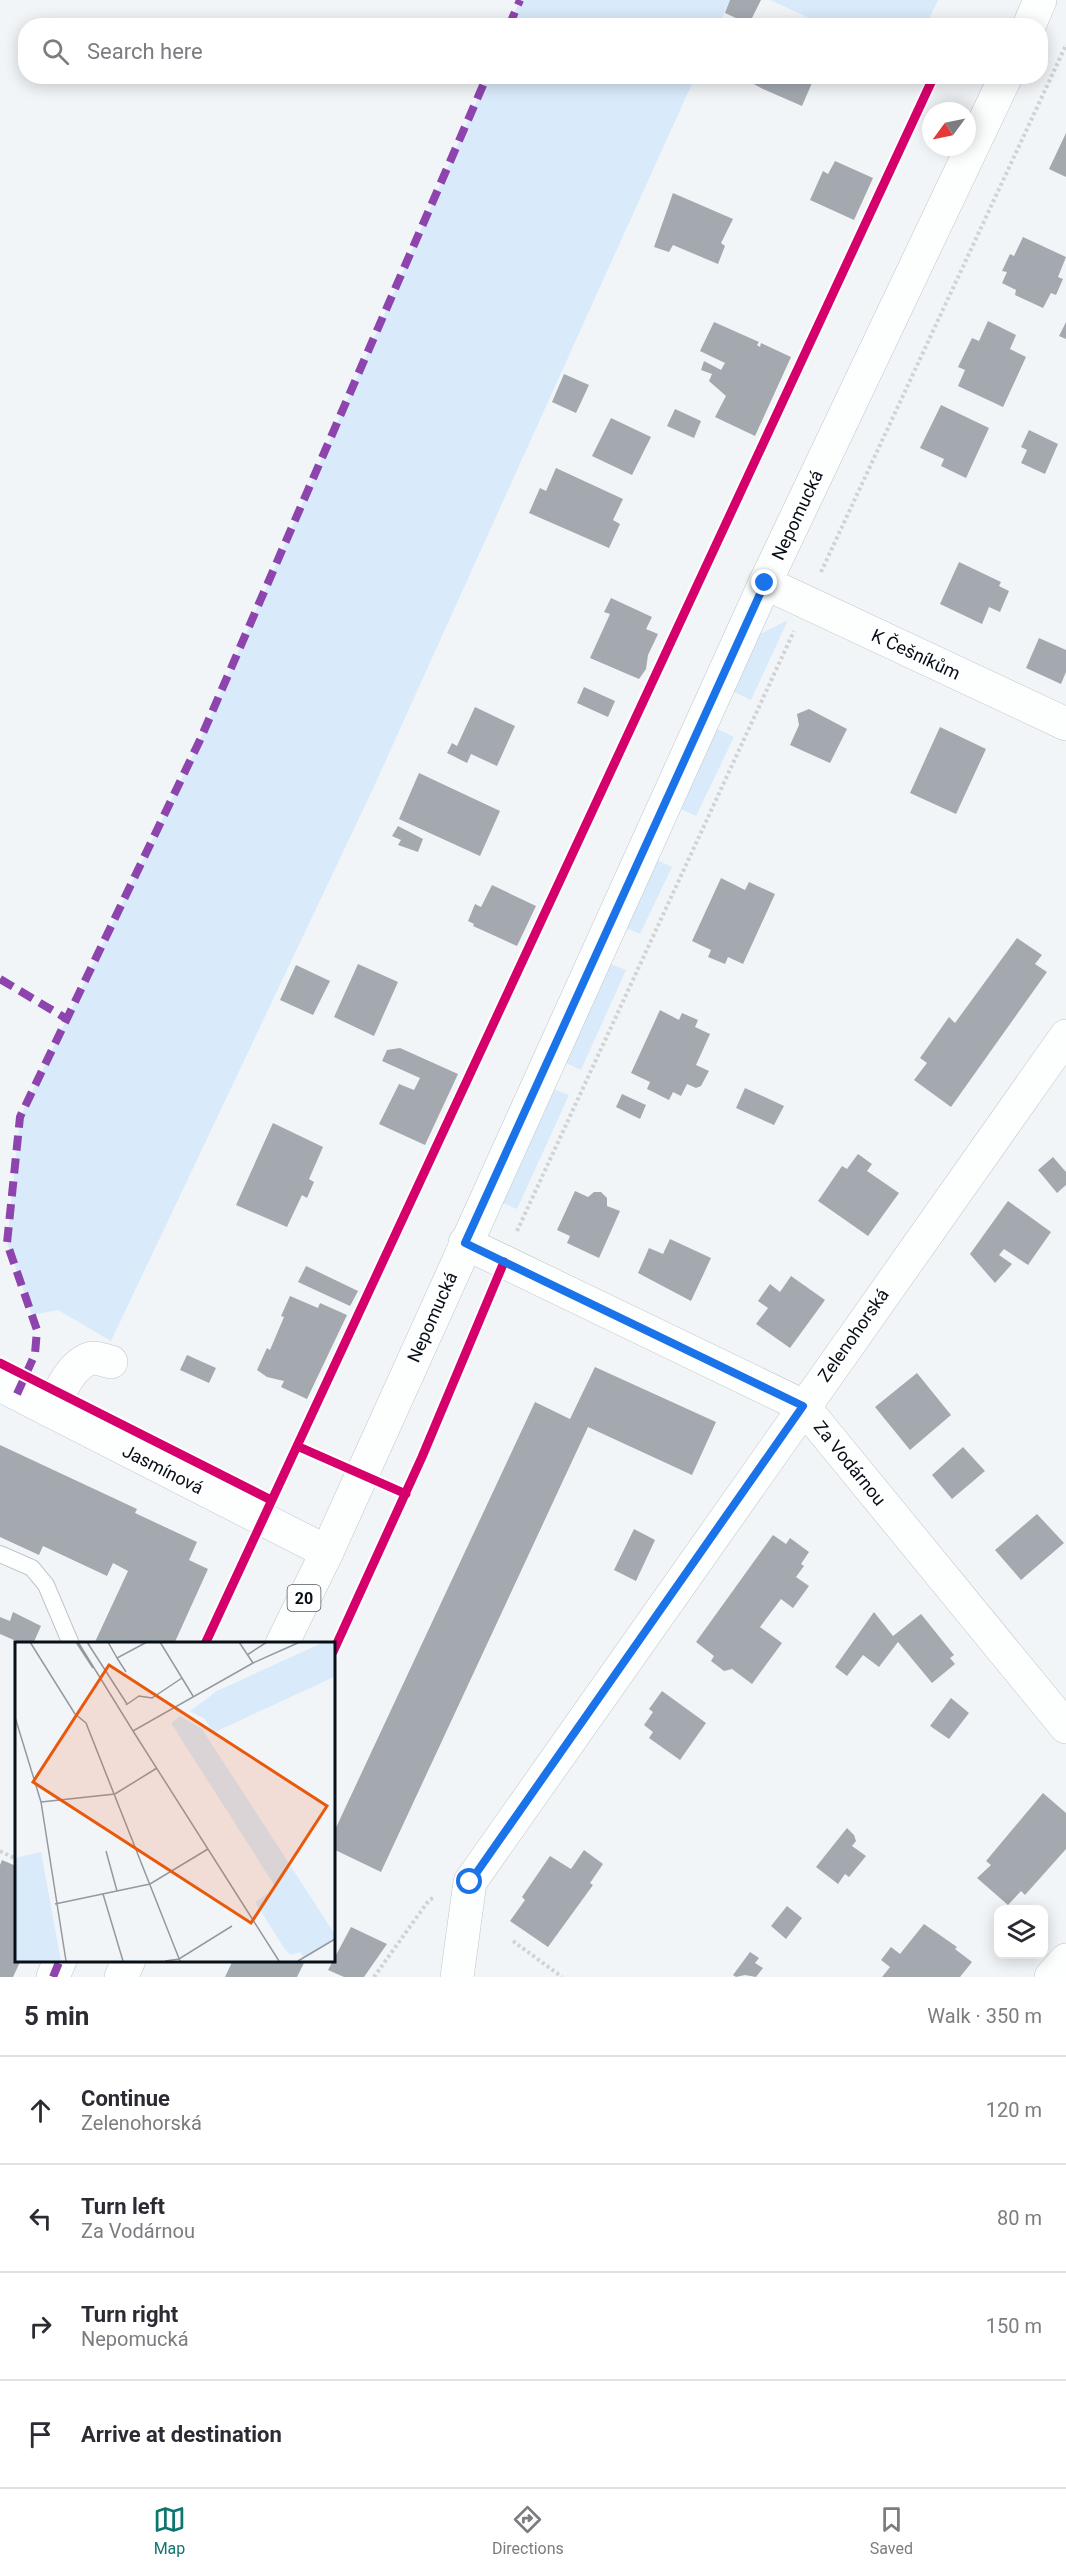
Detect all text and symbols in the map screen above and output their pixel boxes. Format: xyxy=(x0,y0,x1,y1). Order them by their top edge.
search box xyxy=(18,18,1048,84)
icon: search xyxy=(39,35,72,68)
text: Search here xyxy=(87,39,203,64)
north arrow xyxy=(922,102,976,156)
street label: Nepomucká xyxy=(767,467,827,563)
route end xyxy=(751,569,777,595)
street label: K Češníkům xyxy=(868,624,964,684)
street label: Nepomucká xyxy=(403,1269,461,1365)
street label: Zelenohorská xyxy=(813,1284,893,1386)
street label: Za Vodárnou xyxy=(810,1417,890,1509)
street label: Jasmínová xyxy=(119,1440,207,1498)
road number: 20 xyxy=(288,1585,320,1611)
inset map xyxy=(15,1642,334,1962)
route start xyxy=(456,1868,482,1894)
map controls xyxy=(994,1905,1048,1959)
button: layers xyxy=(994,1905,1048,1959)
text: 5 min xyxy=(24,2001,89,2031)
text: Walk · 350 m xyxy=(927,2004,1042,2028)
text: Continue xyxy=(81,2086,170,2111)
icon: ahead xyxy=(24,2094,57,2127)
text: 120 m xyxy=(986,2098,1042,2122)
text: Zelenohorská xyxy=(81,2111,202,2135)
text: Turn left xyxy=(81,2194,165,2219)
icon: left xyxy=(24,2202,57,2235)
text: 80 m xyxy=(997,2206,1042,2230)
text: Za Vodárnou xyxy=(81,2219,195,2243)
text: Turn right xyxy=(81,2302,178,2327)
icon: right xyxy=(24,2310,57,2343)
text: 150 m xyxy=(986,2314,1042,2338)
text: Nepomucká xyxy=(81,2327,189,2351)
icon: arrive xyxy=(24,2418,57,2451)
text: Arrive at destination xyxy=(81,2422,282,2447)
tab: Map xyxy=(153,2503,186,2558)
tab: Directions xyxy=(492,2503,564,2558)
tab: Saved xyxy=(870,2503,913,2558)

